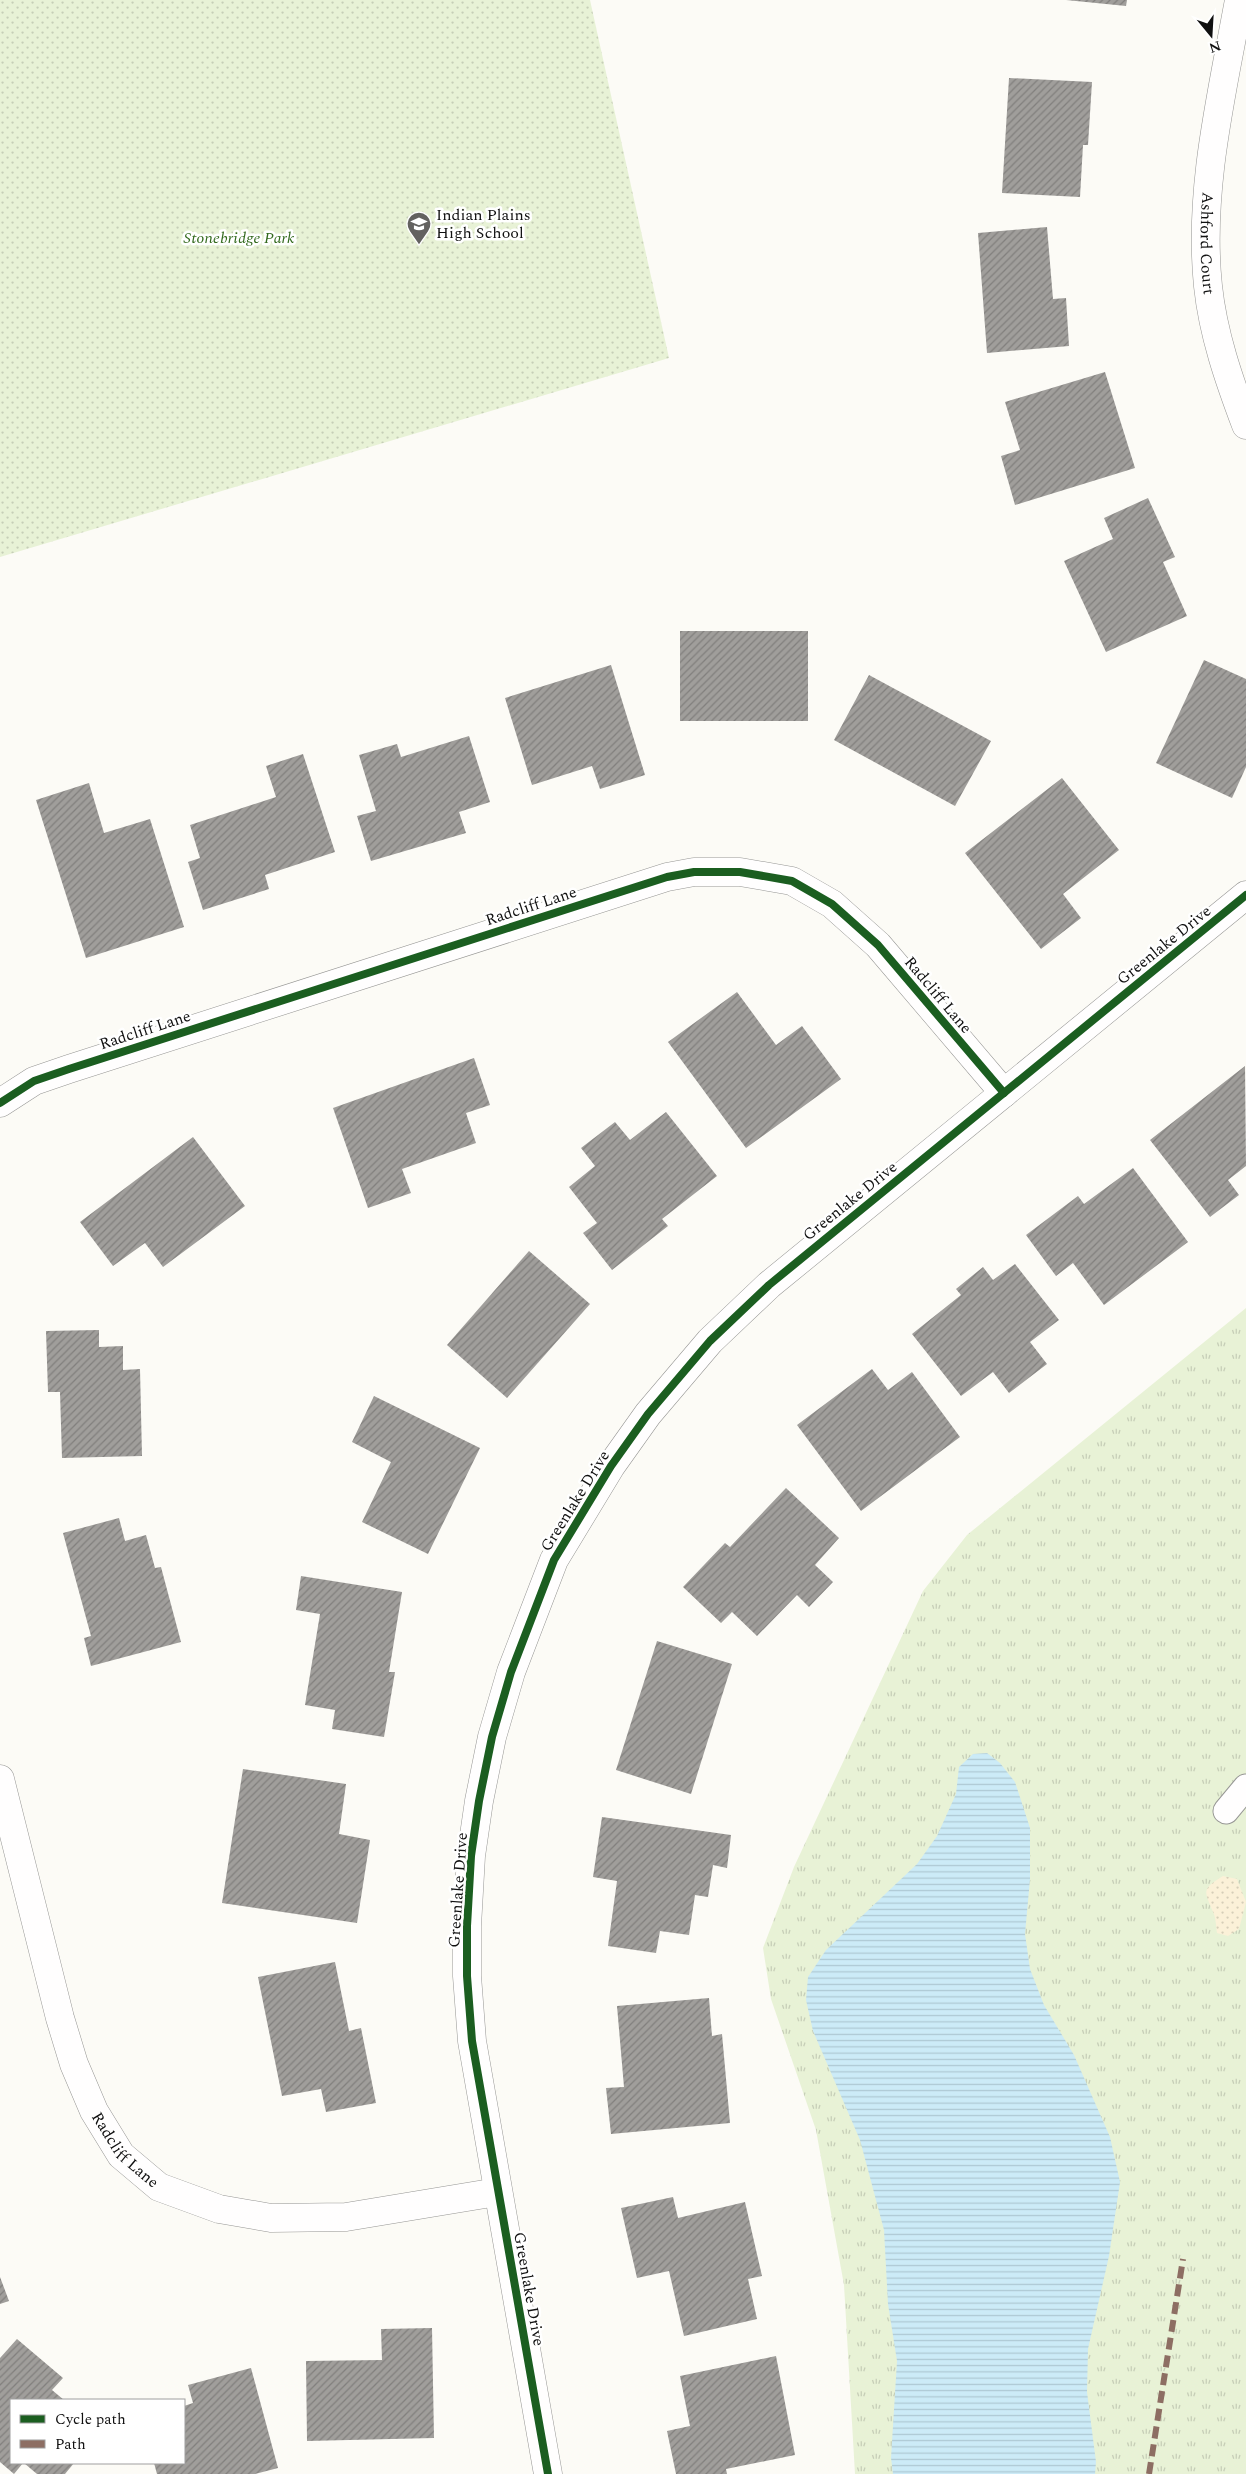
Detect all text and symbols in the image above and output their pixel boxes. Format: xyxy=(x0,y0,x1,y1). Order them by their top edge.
north arrow xyxy=(1186,10,1236,60)
text: N xyxy=(1206,35,1224,59)
street label: Ashford Court xyxy=(1194,191,1221,296)
place label: Indian Plains High School xyxy=(436,203,531,245)
school or university icon: Indian Plains High School xyxy=(406,211,432,245)
park label: Stonebridge Park xyxy=(183,226,295,250)
street label: Radcliff Lane xyxy=(482,880,580,932)
street label: Greenlake Drive xyxy=(1112,899,1216,991)
street label: Radcliff Lane xyxy=(898,951,978,1039)
street label: Radcliff Lane xyxy=(96,1004,194,1056)
street label: Greenlake Drive xyxy=(798,1155,902,1247)
street label: Greenlake Drive xyxy=(534,1446,616,1556)
street label: Greenlake Drive xyxy=(442,1832,474,1948)
street label: Radcliff Lane xyxy=(85,2107,164,2194)
street label: Greenlake Drive xyxy=(507,2230,551,2348)
legend xyxy=(10,2399,185,2464)
text: Cycle path xyxy=(55,2408,126,2431)
text: Path xyxy=(55,2433,86,2456)

